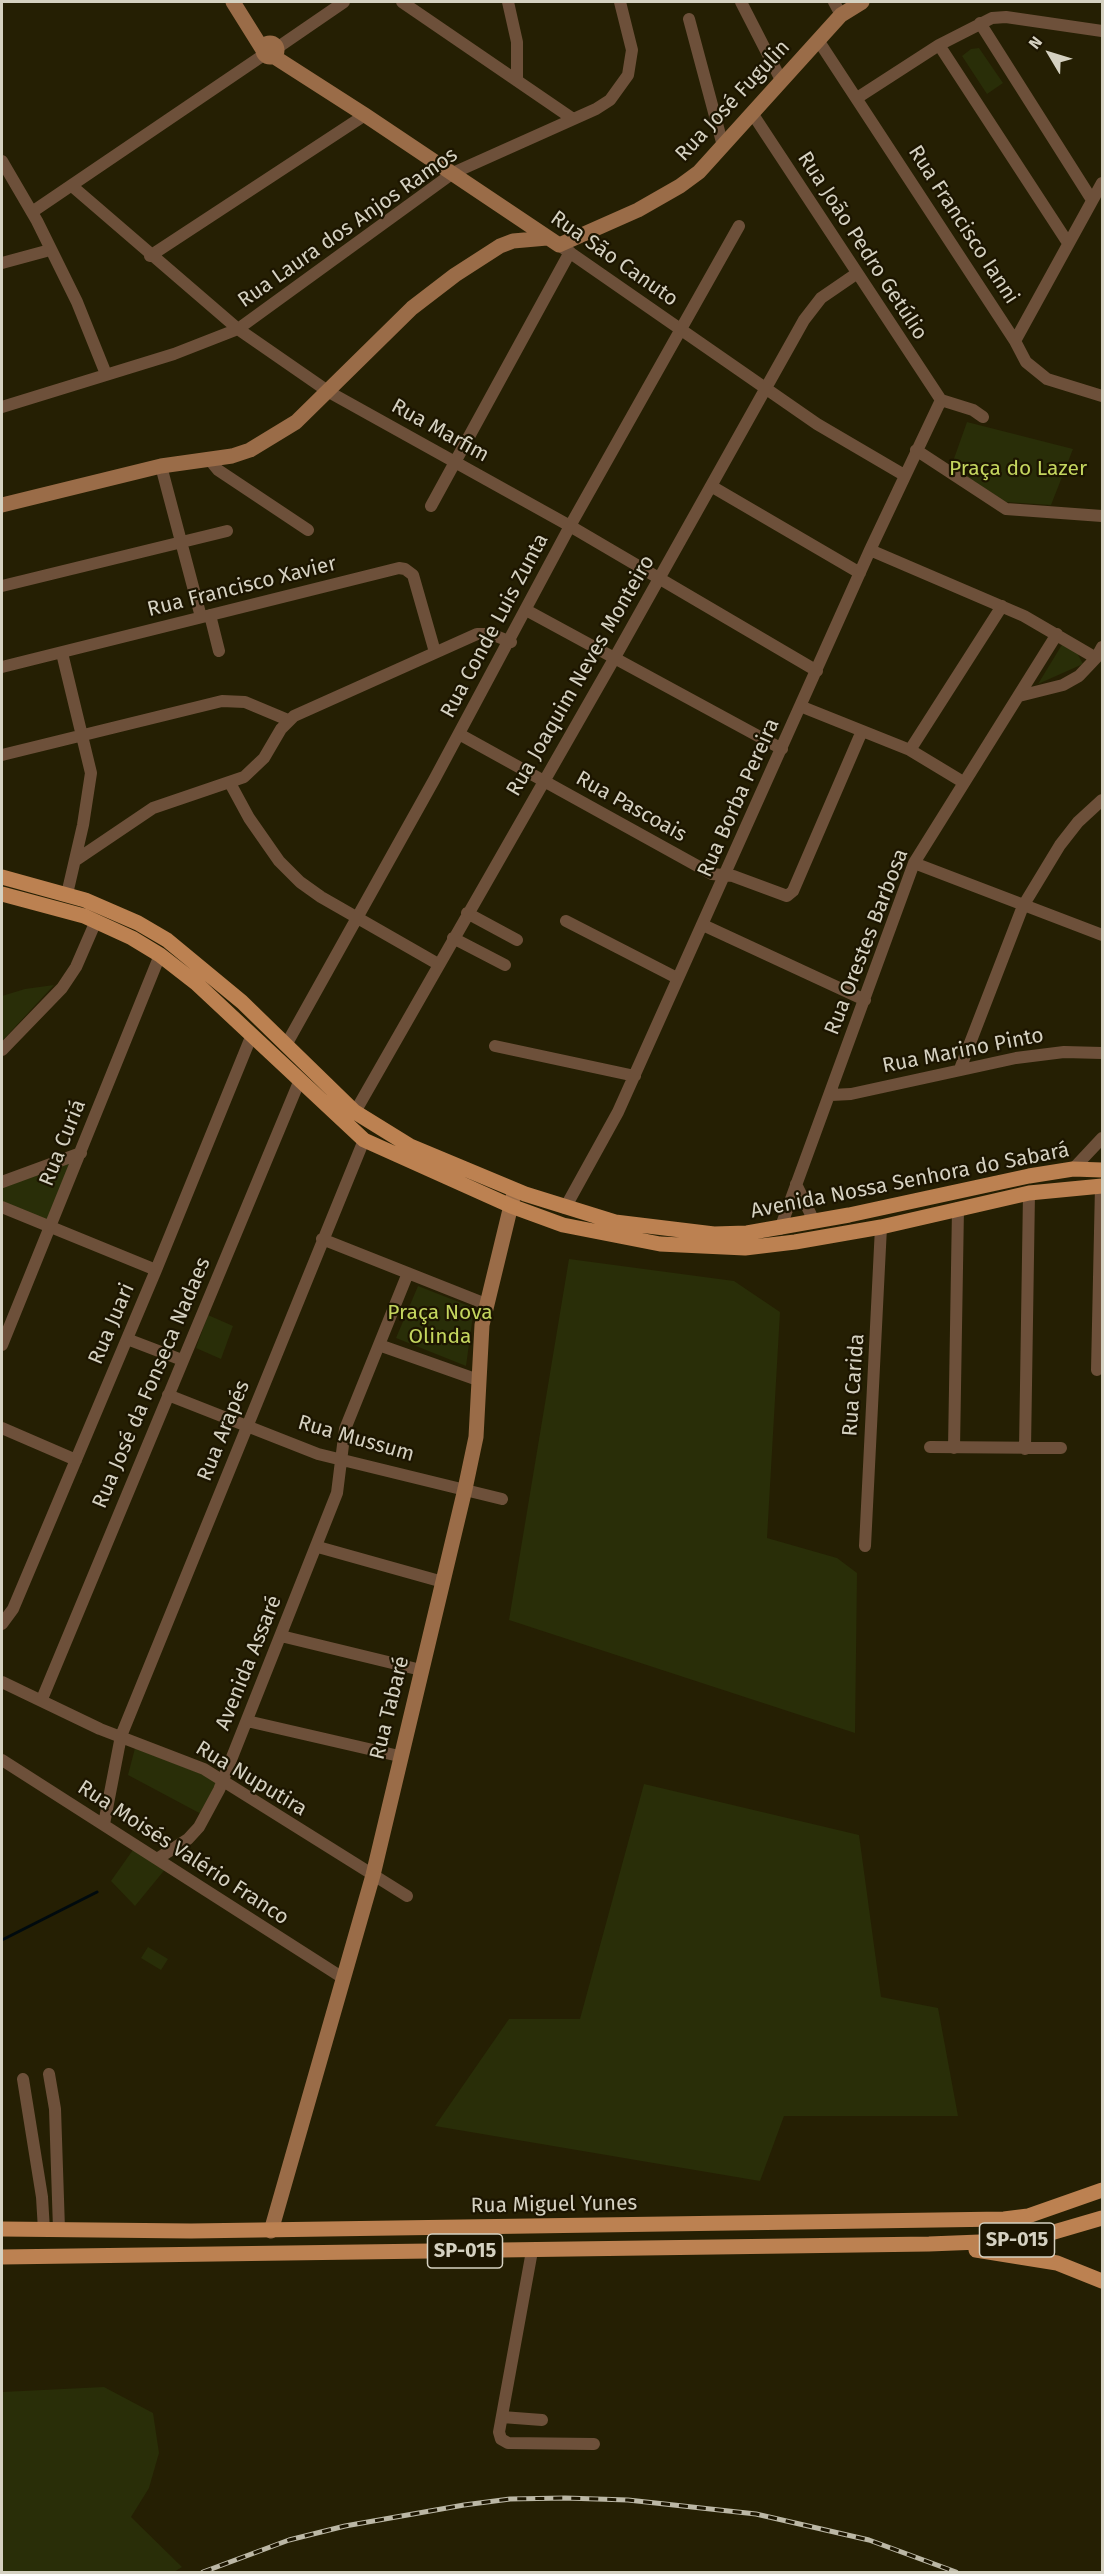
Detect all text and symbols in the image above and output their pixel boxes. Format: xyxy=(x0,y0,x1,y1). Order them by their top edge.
north arrow xyxy=(1020,24,1080,84)
text: N xyxy=(1025,33,1046,53)
street label: Rua José Fugulin xyxy=(670,35,796,167)
street label: Rua Francisco Ianni xyxy=(902,141,1024,309)
street label: Rua Laura dos Anjos Ramos xyxy=(233,142,463,314)
street label: Rua João Pedro Getúlio xyxy=(792,147,932,345)
street label: Rua São Canuto xyxy=(545,206,683,312)
street label: Rua Marfim xyxy=(387,394,493,468)
park label: Praça do Lazer xyxy=(949,456,1087,482)
street label: Rua Conde Luis Zunta xyxy=(436,530,554,722)
street label: Rua Francisco Xavier xyxy=(145,551,339,623)
street label: Rua Joaquim Neves Monteiro xyxy=(502,551,660,801)
street label: Rua Borba Pereira xyxy=(693,715,785,881)
street label: Rua Pascoais xyxy=(571,766,691,848)
street label: Rua Orestes Barbosa xyxy=(820,845,914,1039)
street label: Rua Marino Pinto xyxy=(880,1023,1046,1079)
street label: Rua Curiá xyxy=(34,1096,92,1190)
street label: Avenida Nossa Senhora do Sabará xyxy=(748,1138,1072,1224)
street label: Rua José da Fonseca Nadaes xyxy=(88,1254,216,1512)
street label: Rua Juari xyxy=(84,1279,140,1369)
park label: Praça Nova Olinda xyxy=(387,1300,493,1350)
street label: Rua Carida xyxy=(838,1333,870,1437)
street label: Rua Arapés xyxy=(192,1377,256,1485)
street label: Rua Mussum xyxy=(295,1410,417,1468)
street label: Avenida Assaré xyxy=(211,1592,287,1734)
street label: Rua Tabaré xyxy=(365,1654,415,1762)
street label: Rua Nuputira xyxy=(191,1736,311,1822)
street label: Rua Moisés Valério Franco xyxy=(73,1775,293,1931)
street label: Rua Miguel Yunes xyxy=(471,2191,637,2219)
road number: SP-015 xyxy=(980,2223,1054,2257)
road number: SP-015 xyxy=(428,2234,502,2268)

